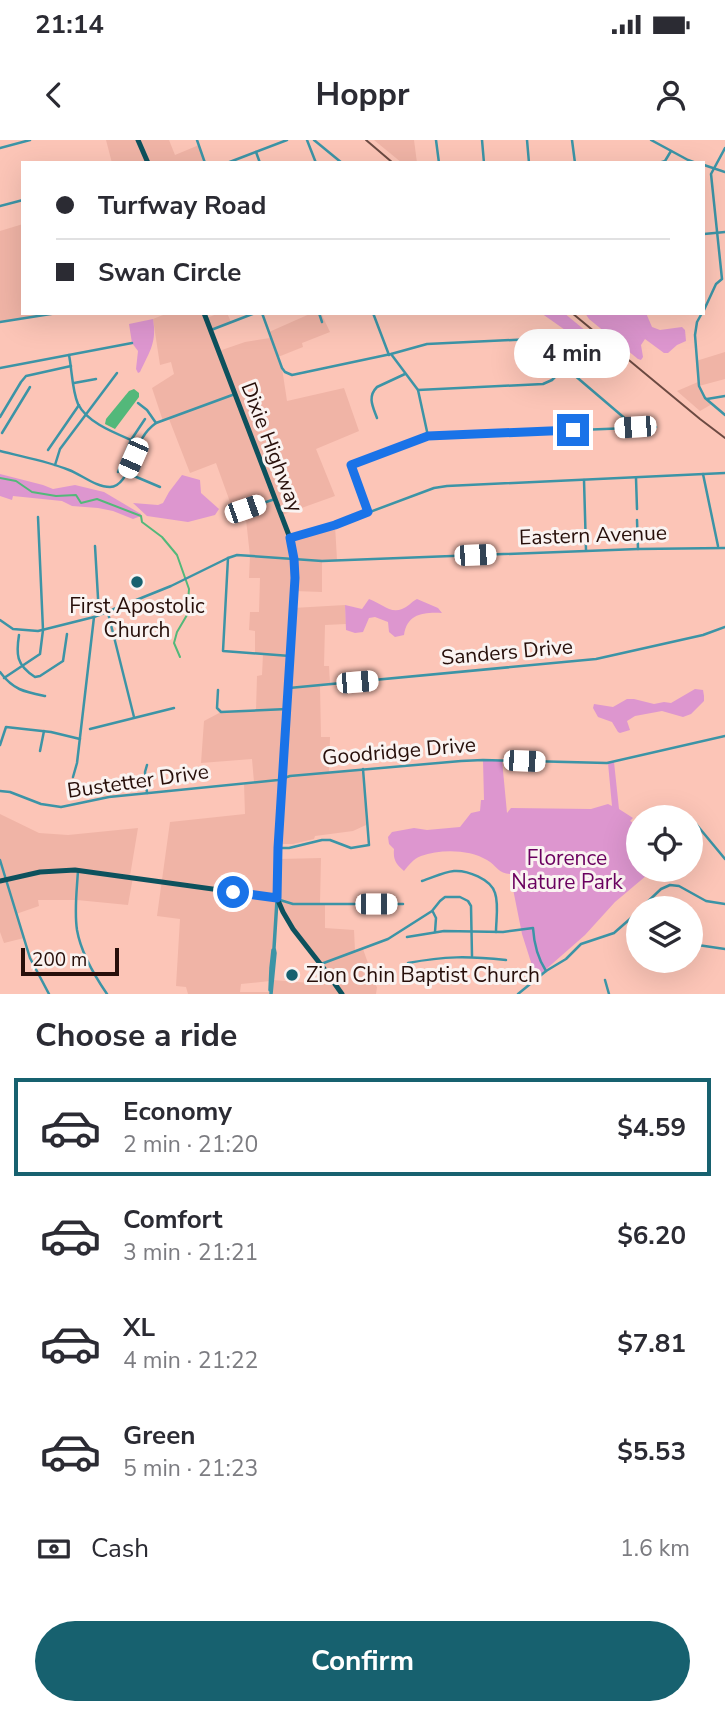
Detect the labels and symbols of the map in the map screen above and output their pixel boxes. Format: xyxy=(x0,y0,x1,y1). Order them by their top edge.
callout: 4 min xyxy=(515,328,631,378)
street label: Dixie Highway xyxy=(234,378,310,516)
route end xyxy=(557,414,589,446)
car xyxy=(614,415,657,439)
car xyxy=(115,435,152,481)
car xyxy=(222,492,269,526)
street label: Eastern Avenue xyxy=(519,518,667,552)
car xyxy=(454,544,497,566)
marker: First Apostolic Church xyxy=(129,574,145,590)
place label: First Apostolic Church xyxy=(69,592,205,644)
street label: Sanders Drive xyxy=(440,632,574,672)
car xyxy=(336,670,379,694)
street label: Goodridge Drive xyxy=(321,730,477,772)
car xyxy=(503,750,546,772)
street label: Bustetter Drive xyxy=(65,757,211,805)
park label: Florence Nature Park xyxy=(511,844,623,896)
route start xyxy=(217,876,249,908)
car xyxy=(356,894,398,915)
scale bar xyxy=(21,945,119,977)
place label: Zion Chin Baptist Church xyxy=(306,961,540,989)
marker: Zion Chin Baptist Church xyxy=(284,967,300,983)

